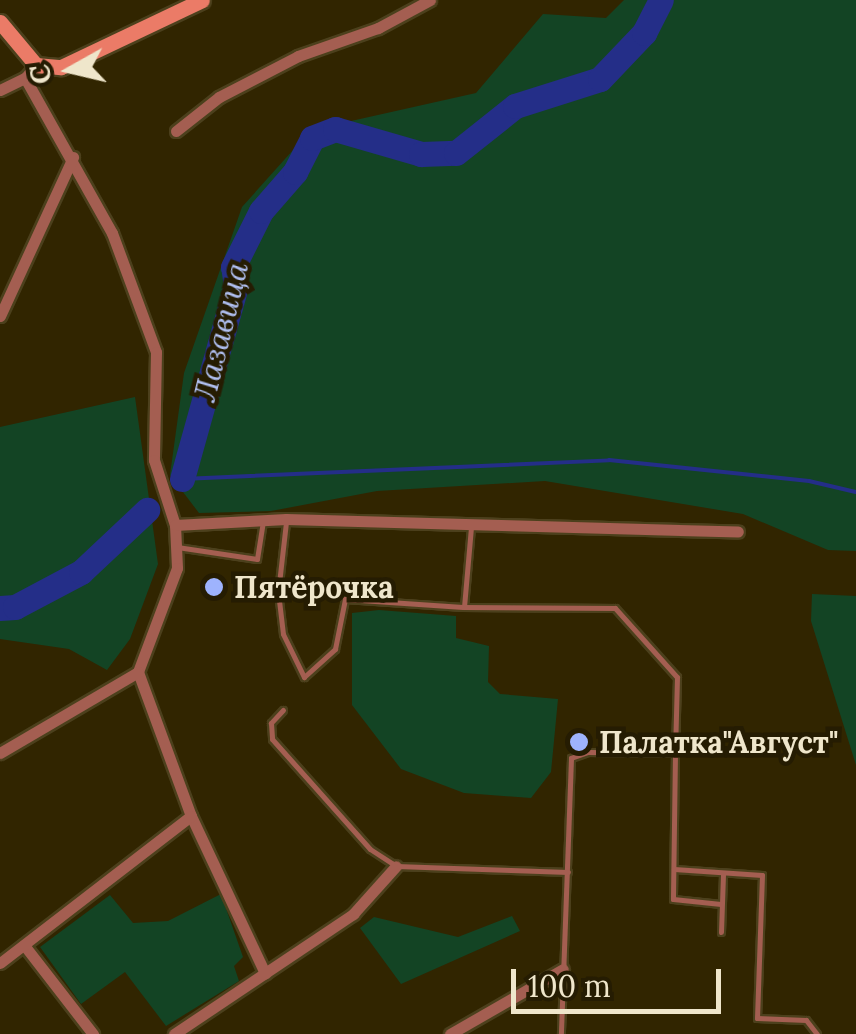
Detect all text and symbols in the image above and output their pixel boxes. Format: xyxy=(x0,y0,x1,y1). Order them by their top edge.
north arrow xyxy=(20,20,120,120)
text: С xyxy=(21,62,59,86)
water label: Лазавица xyxy=(185,258,257,406)
place label: Пятёрочка xyxy=(234,569,394,605)
marker: Пятёрочка xyxy=(203,576,225,598)
place label: Палатка"Август" xyxy=(599,724,838,760)
marker: Палатка"Август" xyxy=(568,731,590,753)
scale bar xyxy=(516,949,726,1011)
text: 100 m xyxy=(528,967,611,1005)

